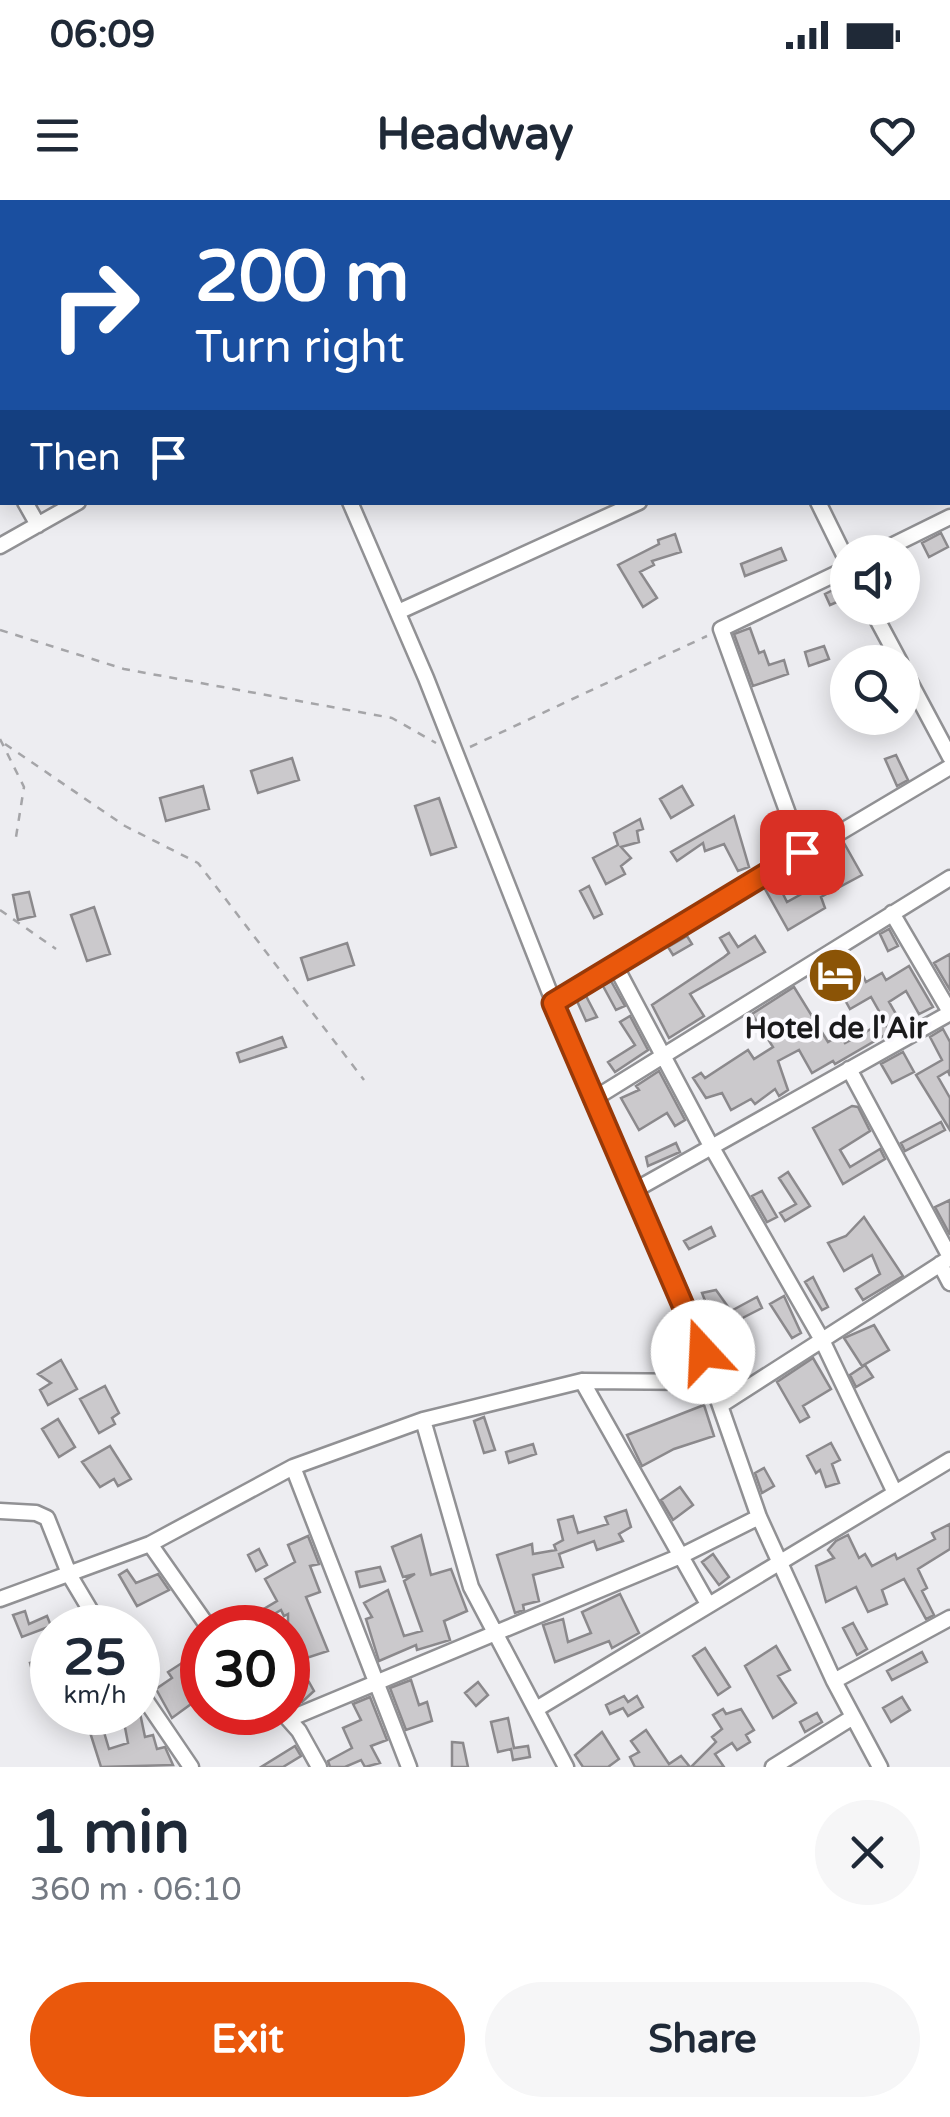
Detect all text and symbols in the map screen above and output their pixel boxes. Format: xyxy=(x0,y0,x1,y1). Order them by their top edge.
text: 06:09 xyxy=(50,12,155,58)
icon: menu xyxy=(30,108,85,163)
text: Headway xyxy=(377,108,573,162)
icon: heart xyxy=(865,108,920,163)
text: 200 m xyxy=(195,236,409,320)
icon: right xyxy=(30,240,160,370)
text: Turn right xyxy=(195,321,404,375)
icon: arrive xyxy=(141,430,196,485)
text: Then xyxy=(30,435,121,481)
map controls xyxy=(830,535,920,735)
button: sound xyxy=(830,535,920,625)
button: search xyxy=(830,645,920,735)
pin xyxy=(760,810,845,895)
icon: arrive xyxy=(775,825,830,880)
hotel icon: Hotel de l'Air xyxy=(806,946,866,1006)
place label: Hotel de l'Air xyxy=(745,1010,928,1047)
position arrow xyxy=(651,1300,755,1404)
speed limit sign: 30 xyxy=(180,1605,310,1735)
text: 25 xyxy=(64,1628,126,1688)
text: km/h xyxy=(64,1680,126,1710)
text: 1 min xyxy=(30,1797,190,1869)
button: close xyxy=(815,1800,920,1905)
text: 360 m · 06:10 xyxy=(30,1871,242,1909)
button: Exit xyxy=(30,1982,465,2097)
button: Share xyxy=(485,1982,920,2097)

